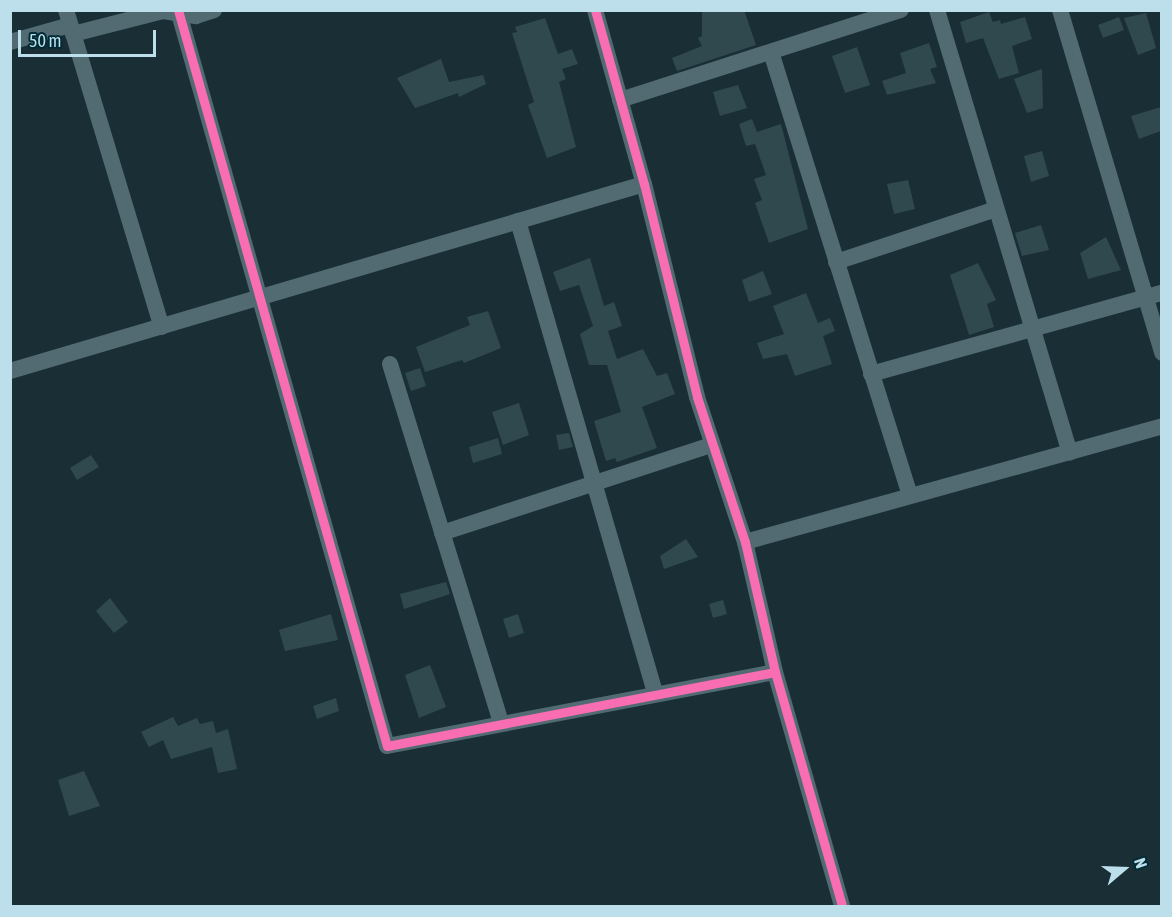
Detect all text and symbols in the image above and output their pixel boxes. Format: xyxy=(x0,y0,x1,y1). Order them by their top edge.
scale bar xyxy=(21,18,159,56)
text: 50 m xyxy=(29,30,61,51)
north arrow xyxy=(1094,839,1154,899)
text: N xyxy=(1131,856,1151,871)

